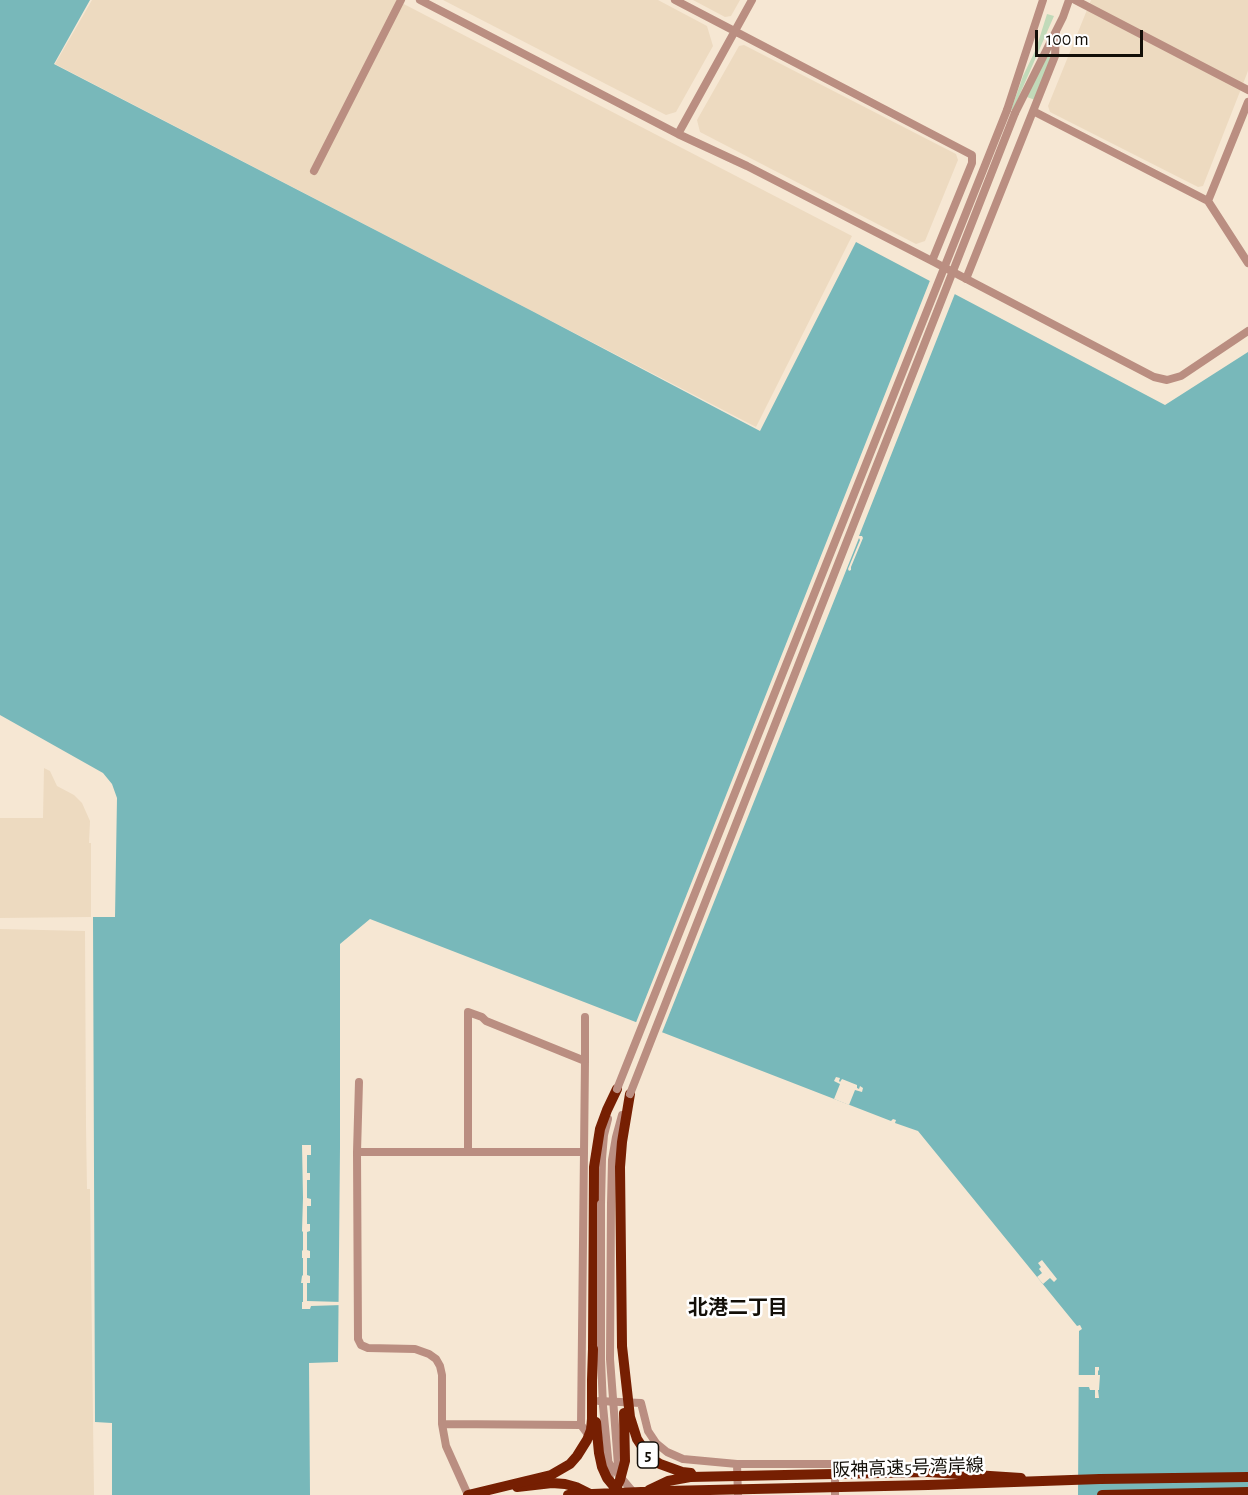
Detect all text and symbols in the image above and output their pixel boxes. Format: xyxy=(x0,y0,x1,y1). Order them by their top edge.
scale bar xyxy=(1038,18,1146,56)
text: 100 m xyxy=(1046,31,1089,49)
district label: 北港二丁目 xyxy=(688,1296,788,1320)
road number: 5 xyxy=(638,1442,658,1468)
street label: 阪神高速5号湾岸線 xyxy=(832,1455,984,1481)

